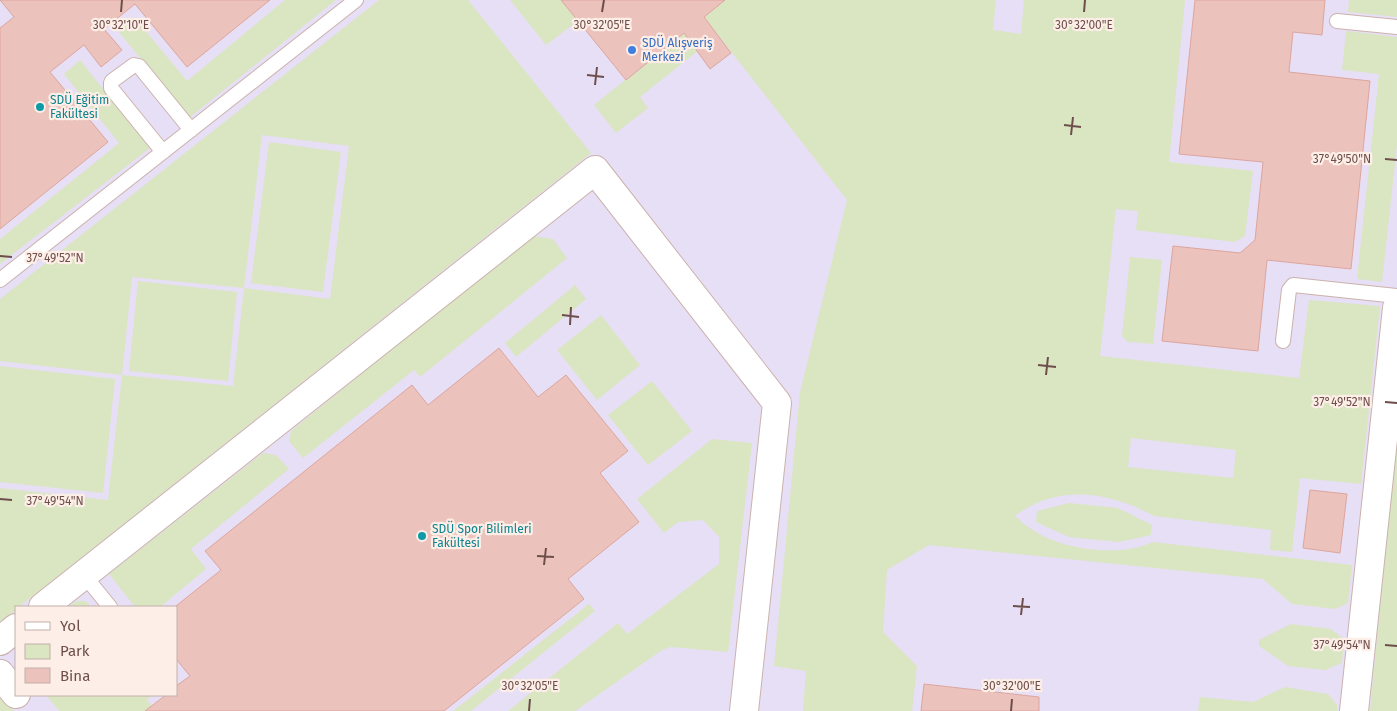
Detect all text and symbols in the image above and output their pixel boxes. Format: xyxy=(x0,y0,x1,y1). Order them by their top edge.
text: 30°32'10"E xyxy=(93,18,149,32)
text: 30°32'05"E xyxy=(574,18,630,32)
text: 30°32'00"E xyxy=(1055,18,1113,32)
place label: SDÜ Alışveriş Merkezi xyxy=(642,34,713,64)
marker: SDÜ Alışveriş Merkezi xyxy=(626,44,638,56)
place label: SDÜ Eğitim Fakültesi xyxy=(50,91,109,121)
marker: SDÜ Eğitim Fakültesi xyxy=(34,101,46,113)
text: 37°49'50"N xyxy=(1313,152,1371,166)
text: 37°49'52"N xyxy=(26,251,84,265)
text: 37°49'52"N xyxy=(1313,395,1371,409)
text: 37°49'54"N xyxy=(26,494,84,508)
place label: SDÜ Spor Bilimleri Fakültesi xyxy=(432,520,532,550)
marker: SDÜ Spor Bilimleri Fakültesi xyxy=(416,530,428,542)
legend xyxy=(15,606,178,696)
text: Yol xyxy=(60,617,81,635)
text: 37°49'54"N xyxy=(1313,638,1371,652)
text: Park xyxy=(60,642,90,660)
text: Bina xyxy=(60,667,90,685)
text: 30°32'05"E xyxy=(502,679,558,693)
text: 30°32'00"E xyxy=(983,679,1041,693)

